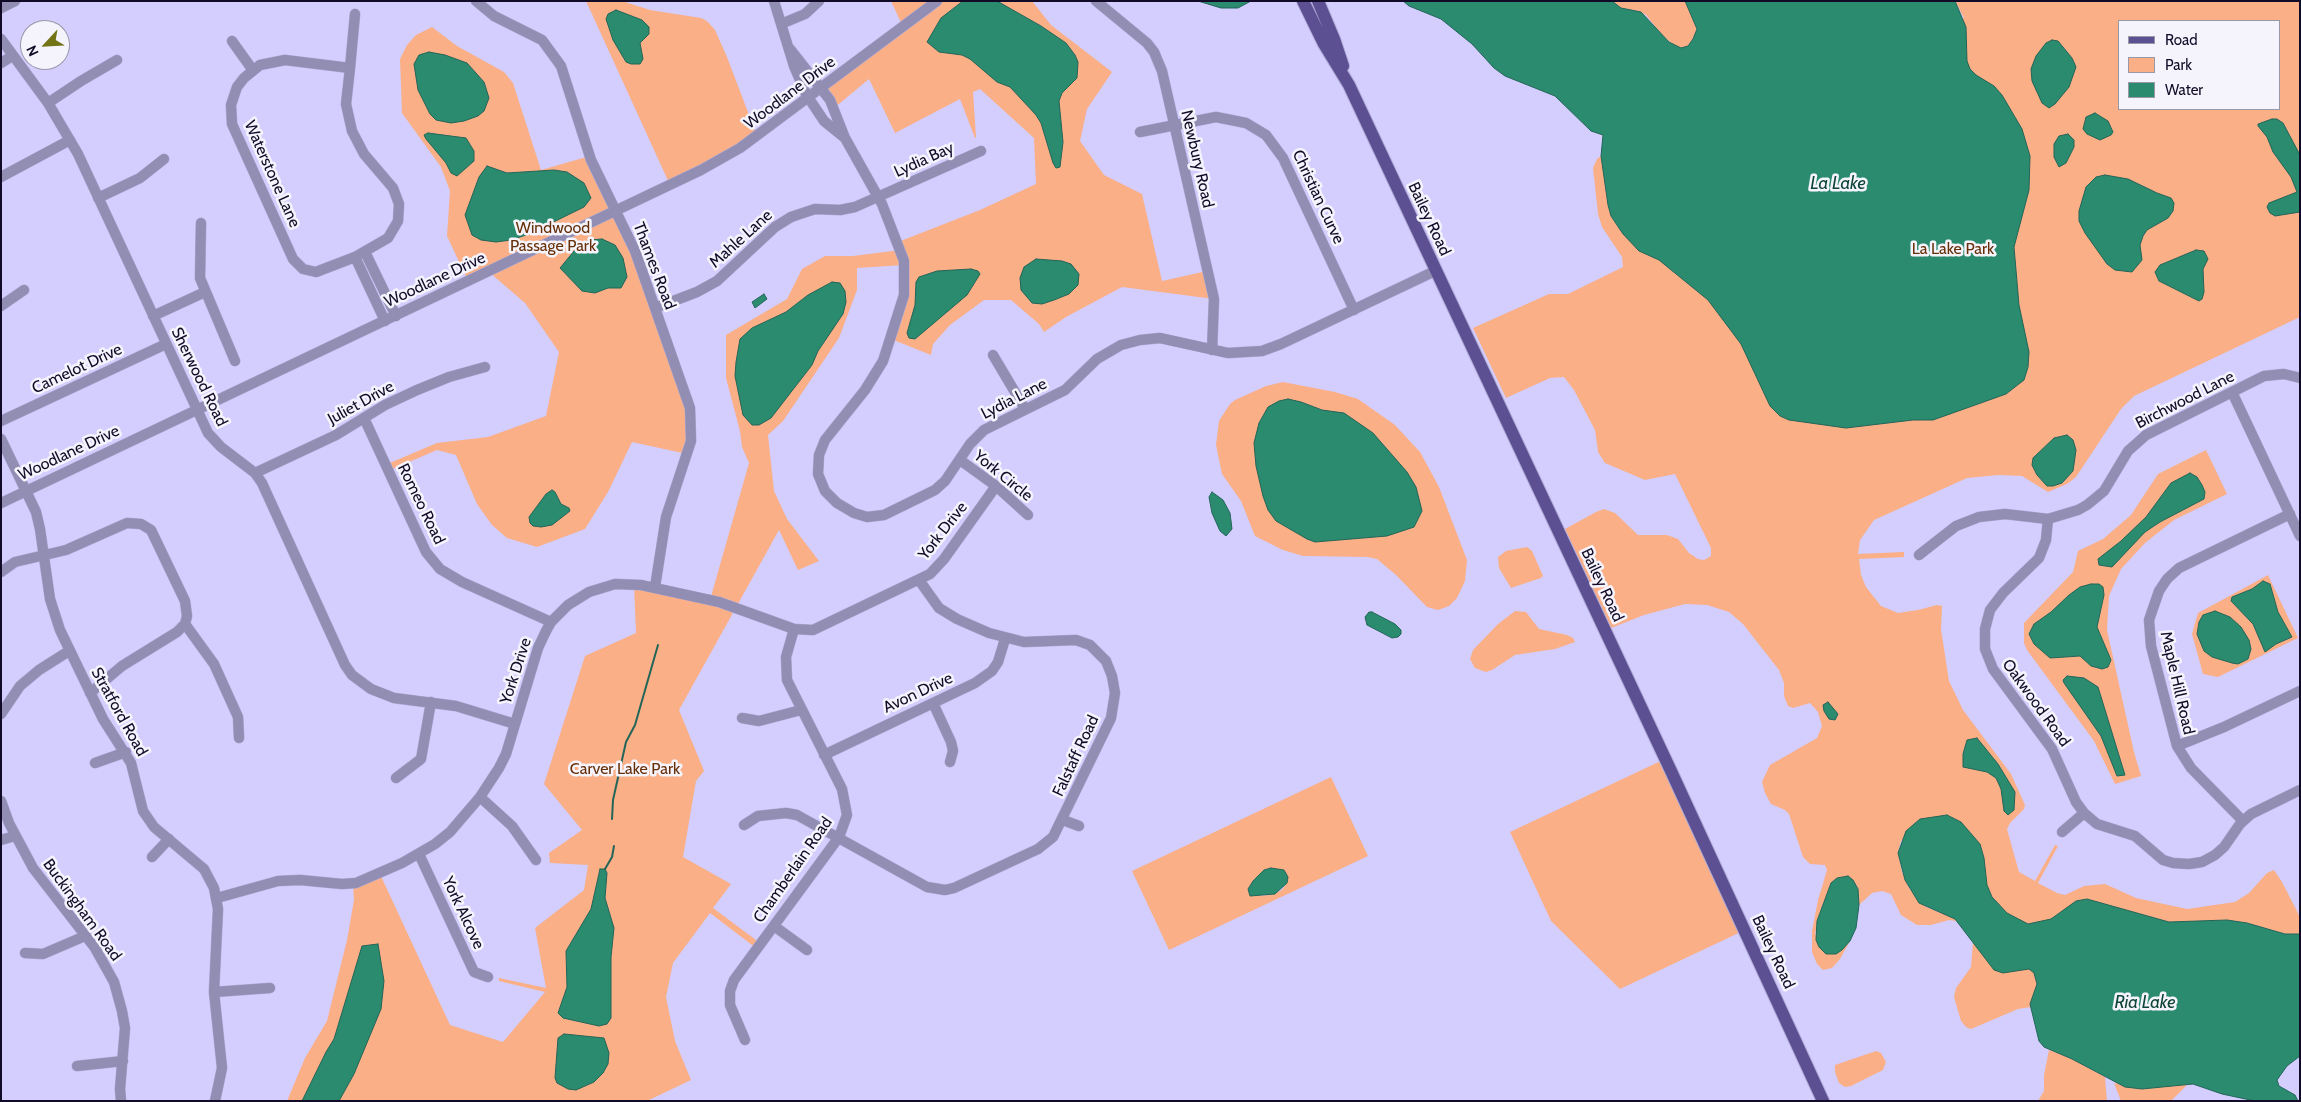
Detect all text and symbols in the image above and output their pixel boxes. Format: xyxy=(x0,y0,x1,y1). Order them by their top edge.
north arrow xyxy=(20,20,70,70)
legend xyxy=(2118,20,2281,110)
text: Road xyxy=(2165,31,2198,49)
text: N xyxy=(22,43,43,59)
street label: Woodlane Drive xyxy=(741,53,839,133)
text: Park xyxy=(2165,56,2192,74)
text: Water xyxy=(2165,81,2203,99)
street label: Newbury Road xyxy=(1176,108,1218,210)
street label: Waterstone Lane xyxy=(240,118,304,230)
street label: Lydia Bay xyxy=(891,138,957,182)
street label: Christian Curve xyxy=(1288,147,1348,247)
water label: La Lake xyxy=(1810,173,1866,195)
street label: Bailey Road xyxy=(1404,179,1454,259)
street label: Mahle Lane xyxy=(706,206,776,272)
park label: Windwood Passage Park xyxy=(510,218,596,256)
street label: Thames Road xyxy=(629,220,679,312)
park label: La Lake Park xyxy=(1912,239,1994,259)
street label: Woodlane Drive xyxy=(382,248,488,312)
street label: Sherwood Road xyxy=(167,324,231,430)
street label: Camelot Drive xyxy=(29,340,125,398)
street label: Birchwood Lane xyxy=(2133,367,2237,433)
street label: Lydia Lane xyxy=(978,374,1050,424)
street label: Juliet Drive xyxy=(325,377,397,429)
street label: Woodlane Drive xyxy=(16,421,122,485)
street label: York Circle xyxy=(970,446,1036,506)
street label: Romeo Road xyxy=(393,460,449,548)
street label: York Drive xyxy=(914,498,972,564)
street label: Bailey Road xyxy=(1577,545,1627,625)
street label: Maple Hill Road xyxy=(2156,630,2198,736)
street label: York Drive xyxy=(496,636,536,706)
street label: Oakwood Road xyxy=(1998,656,2074,750)
street label: Stratford Road xyxy=(87,664,151,760)
street label: Avon Drive xyxy=(880,669,956,717)
street label: Falstaff Road xyxy=(1049,712,1103,800)
park label: Carver Lake Park xyxy=(570,759,680,779)
street label: Chamberlain Road xyxy=(749,814,837,926)
street label: Buckingham Road xyxy=(39,855,125,965)
street label: York Alcove xyxy=(438,874,488,952)
street label: Bailey Road xyxy=(1748,912,1798,992)
water label: Ria Lake xyxy=(2114,992,2176,1014)

